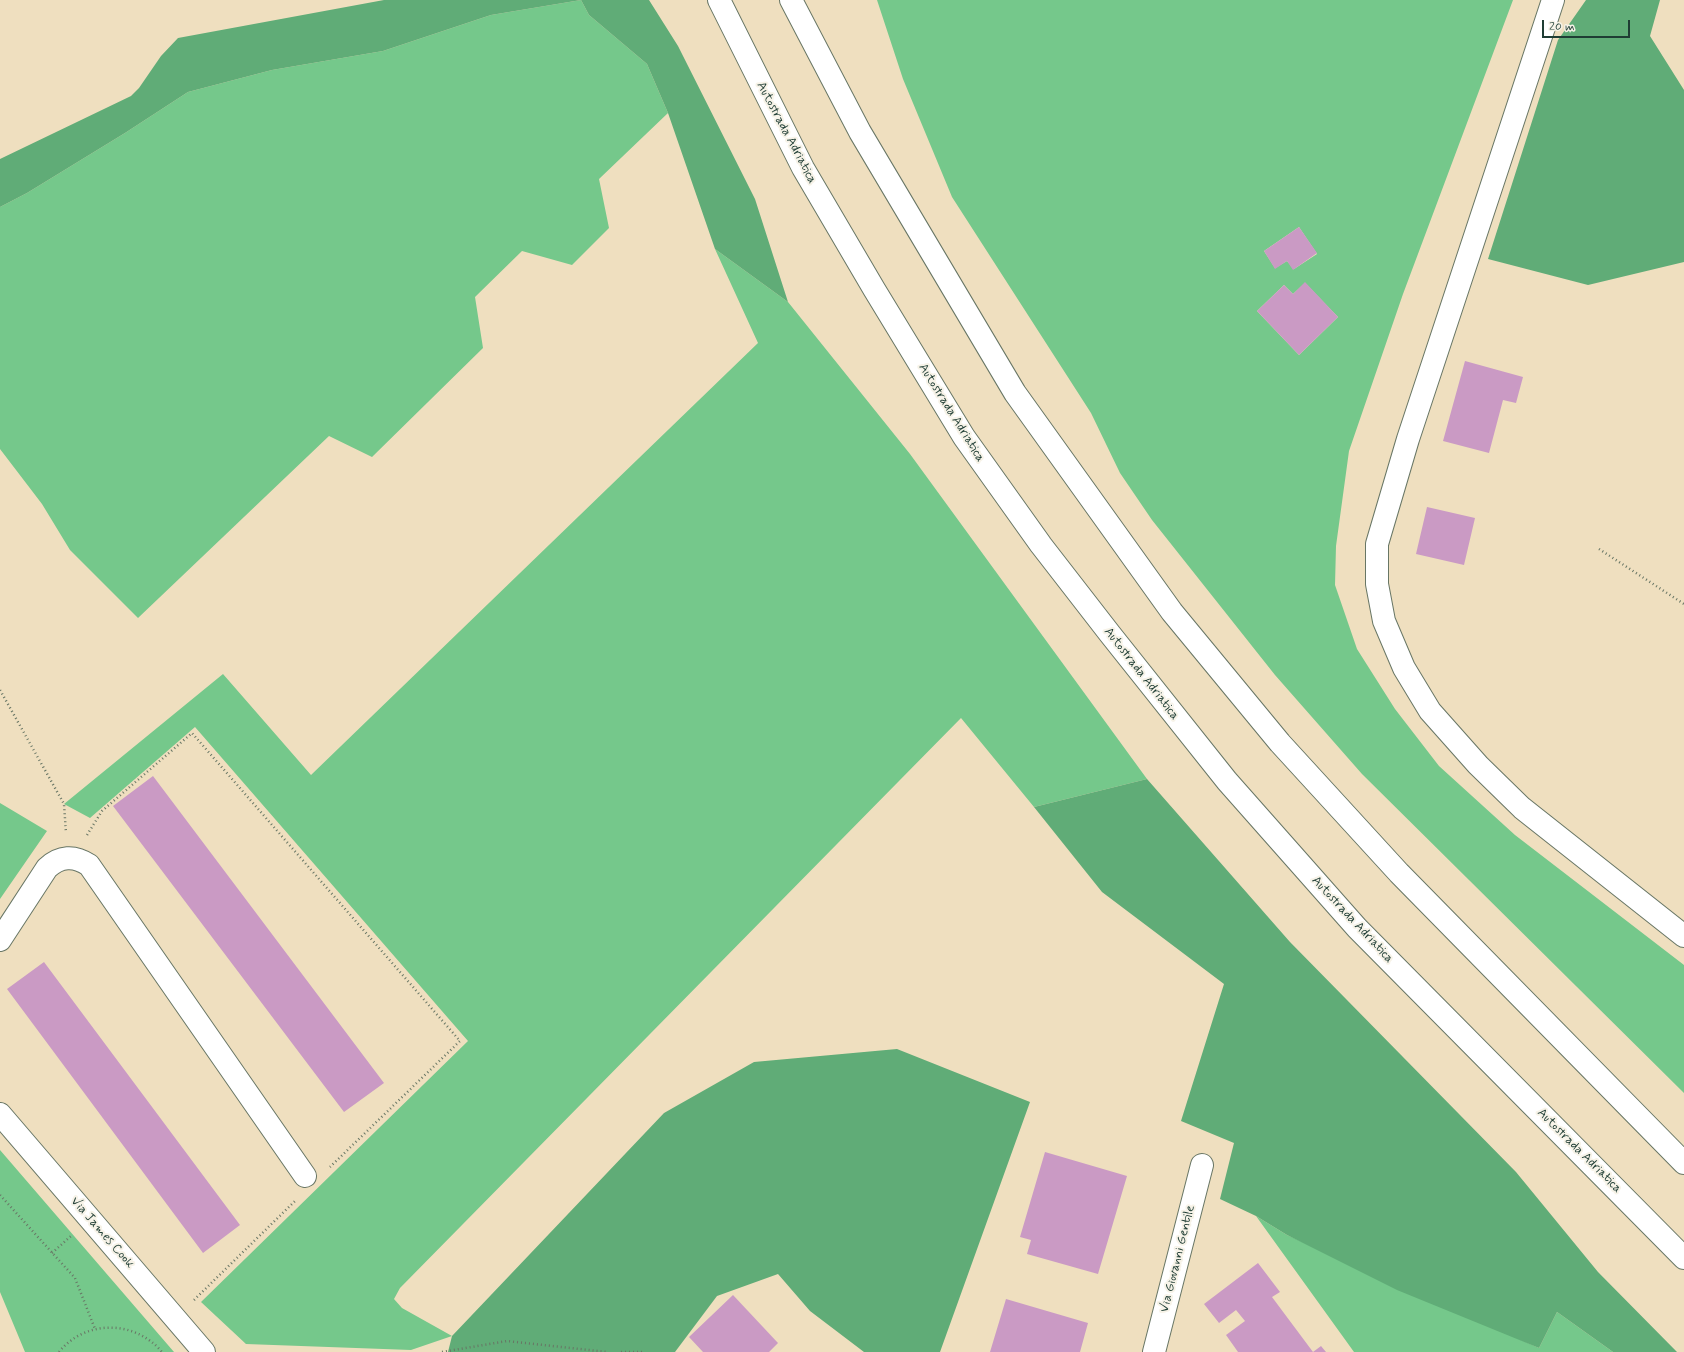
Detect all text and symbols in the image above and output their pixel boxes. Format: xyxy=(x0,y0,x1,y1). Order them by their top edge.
scale bar xyxy=(1544,12,1632,38)
text: 20 m xyxy=(1549,19,1575,35)
street label: Autostrada Adriatica xyxy=(753,79,819,187)
street label: Autostrada Adriatica xyxy=(914,361,988,465)
street label: Autostrada Adriatica xyxy=(1100,625,1182,723)
street label: Autostrada Adriatica xyxy=(1308,873,1396,967)
street label: Autostrada Adriatica xyxy=(1534,1106,1624,1196)
street label: Via James Cook xyxy=(67,1194,137,1272)
street label: Via Giovanni Gentile xyxy=(1157,1204,1199,1314)

